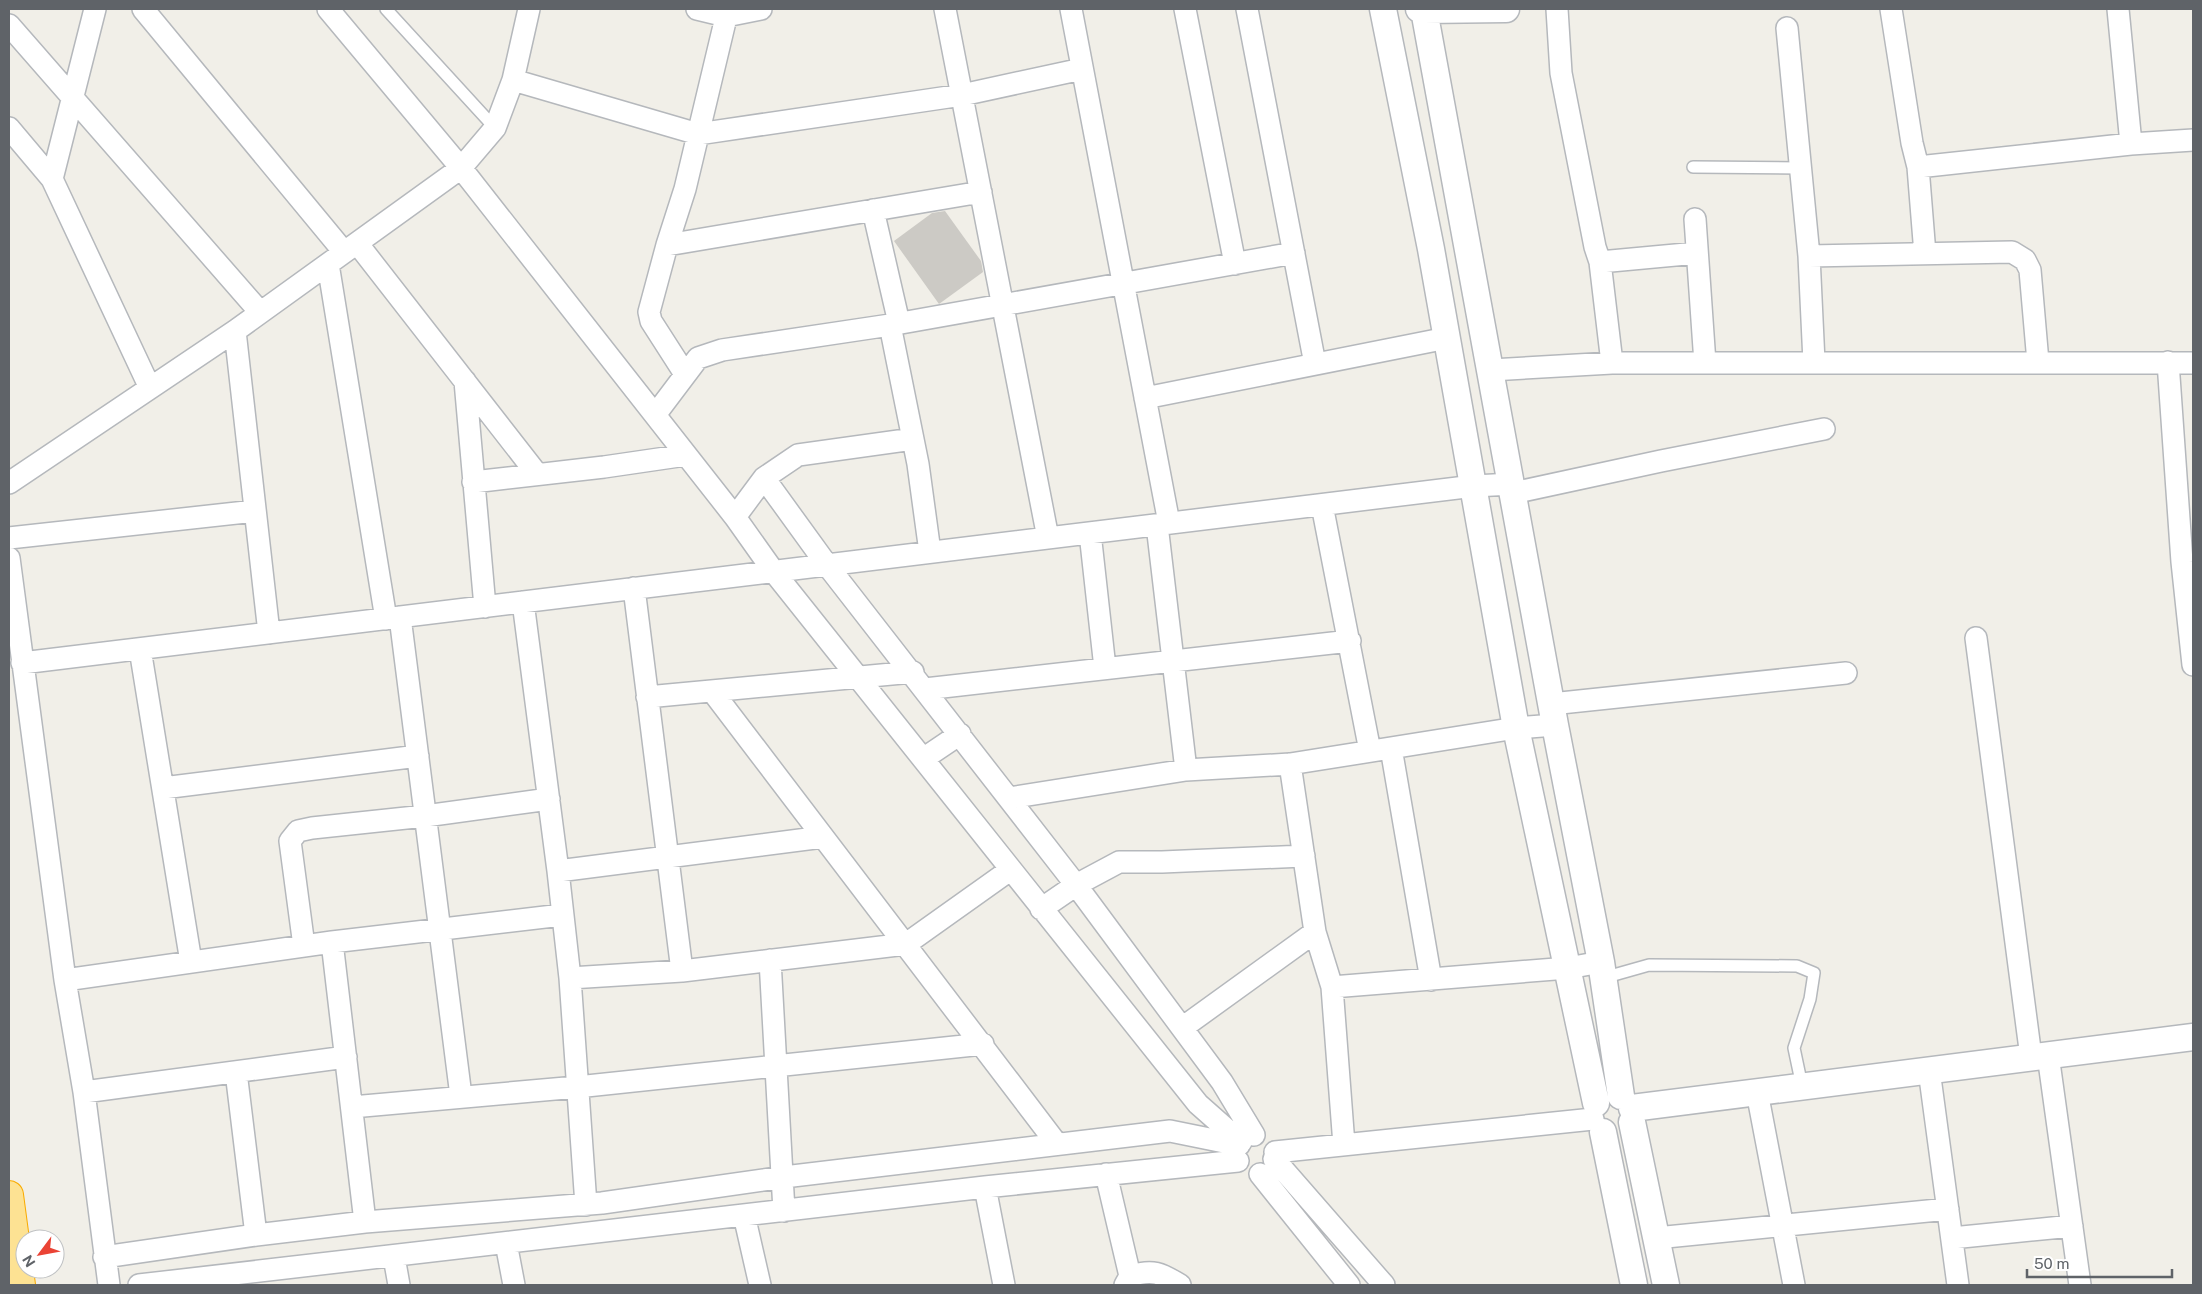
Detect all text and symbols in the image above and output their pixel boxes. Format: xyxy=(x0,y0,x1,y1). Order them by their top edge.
north arrow xyxy=(15,1229,65,1279)
scale bar xyxy=(2027,1246,2172,1278)
text: N xyxy=(19,1252,39,1270)
text: 50 m xyxy=(2034,1255,2069,1272)

